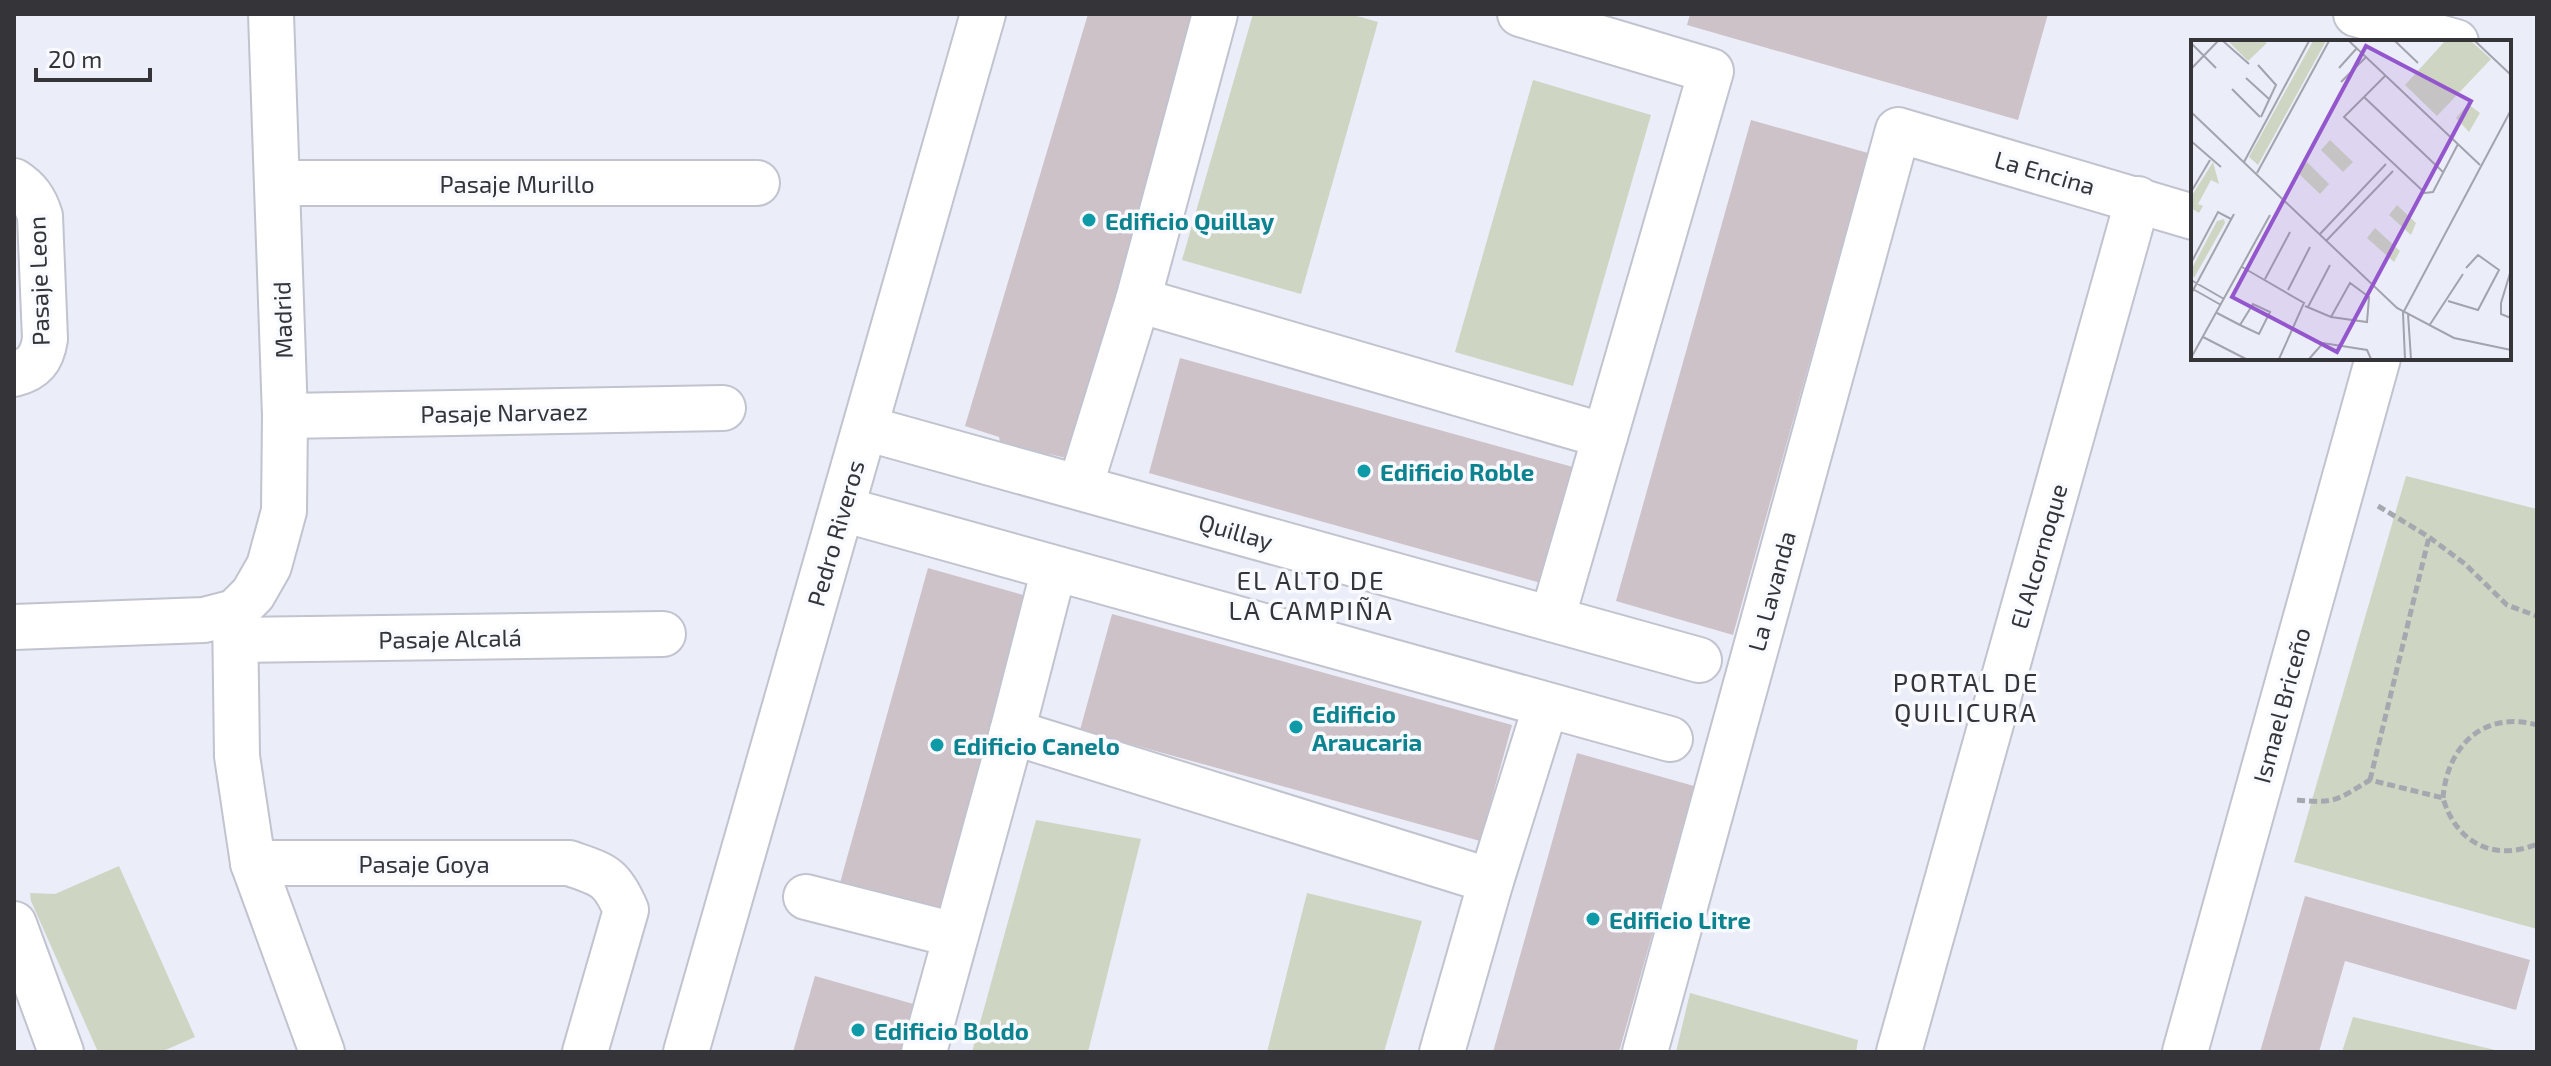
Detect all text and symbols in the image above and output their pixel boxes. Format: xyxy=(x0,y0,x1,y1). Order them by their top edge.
scale bar xyxy=(36,32,150,82)
inset map xyxy=(2191,40,2511,360)
text: 20 m xyxy=(48,44,102,73)
street label: La Encina xyxy=(1991,144,2099,200)
street label: Pasaje Murillo xyxy=(439,169,595,198)
place label: Edificio Quillay xyxy=(1105,206,1275,236)
marker: Edificio Quillay xyxy=(1080,211,1098,229)
street label: Pasaje Leon xyxy=(21,216,55,346)
street label: Madrid xyxy=(266,281,298,359)
street label: Pasaje Narvaez xyxy=(420,396,588,428)
street label: Pedro Riveros xyxy=(800,457,870,609)
place label: Edificio Roble xyxy=(1380,457,1534,486)
marker: Edificio Roble xyxy=(1355,462,1373,480)
street label: El Alcornoque xyxy=(2003,480,2073,632)
street label: Quillay xyxy=(1196,507,1277,555)
street label: La Lavanda xyxy=(1741,528,1801,654)
district label: EL ALTO DE LA CAMPIÑA xyxy=(1228,564,1394,625)
street label: Pasaje Alcalá xyxy=(378,622,522,654)
street label: Ismael Briceño xyxy=(2246,624,2316,786)
district label: PORTAL DE QUILICURA xyxy=(1893,666,2039,727)
place label: Edificio Araucaria xyxy=(1312,699,1422,756)
marker: Edificio Araucaria xyxy=(1287,718,1305,736)
place label: Edificio Canelo xyxy=(953,731,1120,760)
marker: Edificio Canelo xyxy=(928,736,946,754)
street label: Pasaje Goya xyxy=(358,849,490,878)
place label: Edificio Litre xyxy=(1609,905,1751,934)
marker: Edificio Litre xyxy=(1584,910,1602,928)
place label: Edificio Boldo xyxy=(874,1016,1029,1045)
marker: Edificio Boldo xyxy=(849,1021,867,1039)

